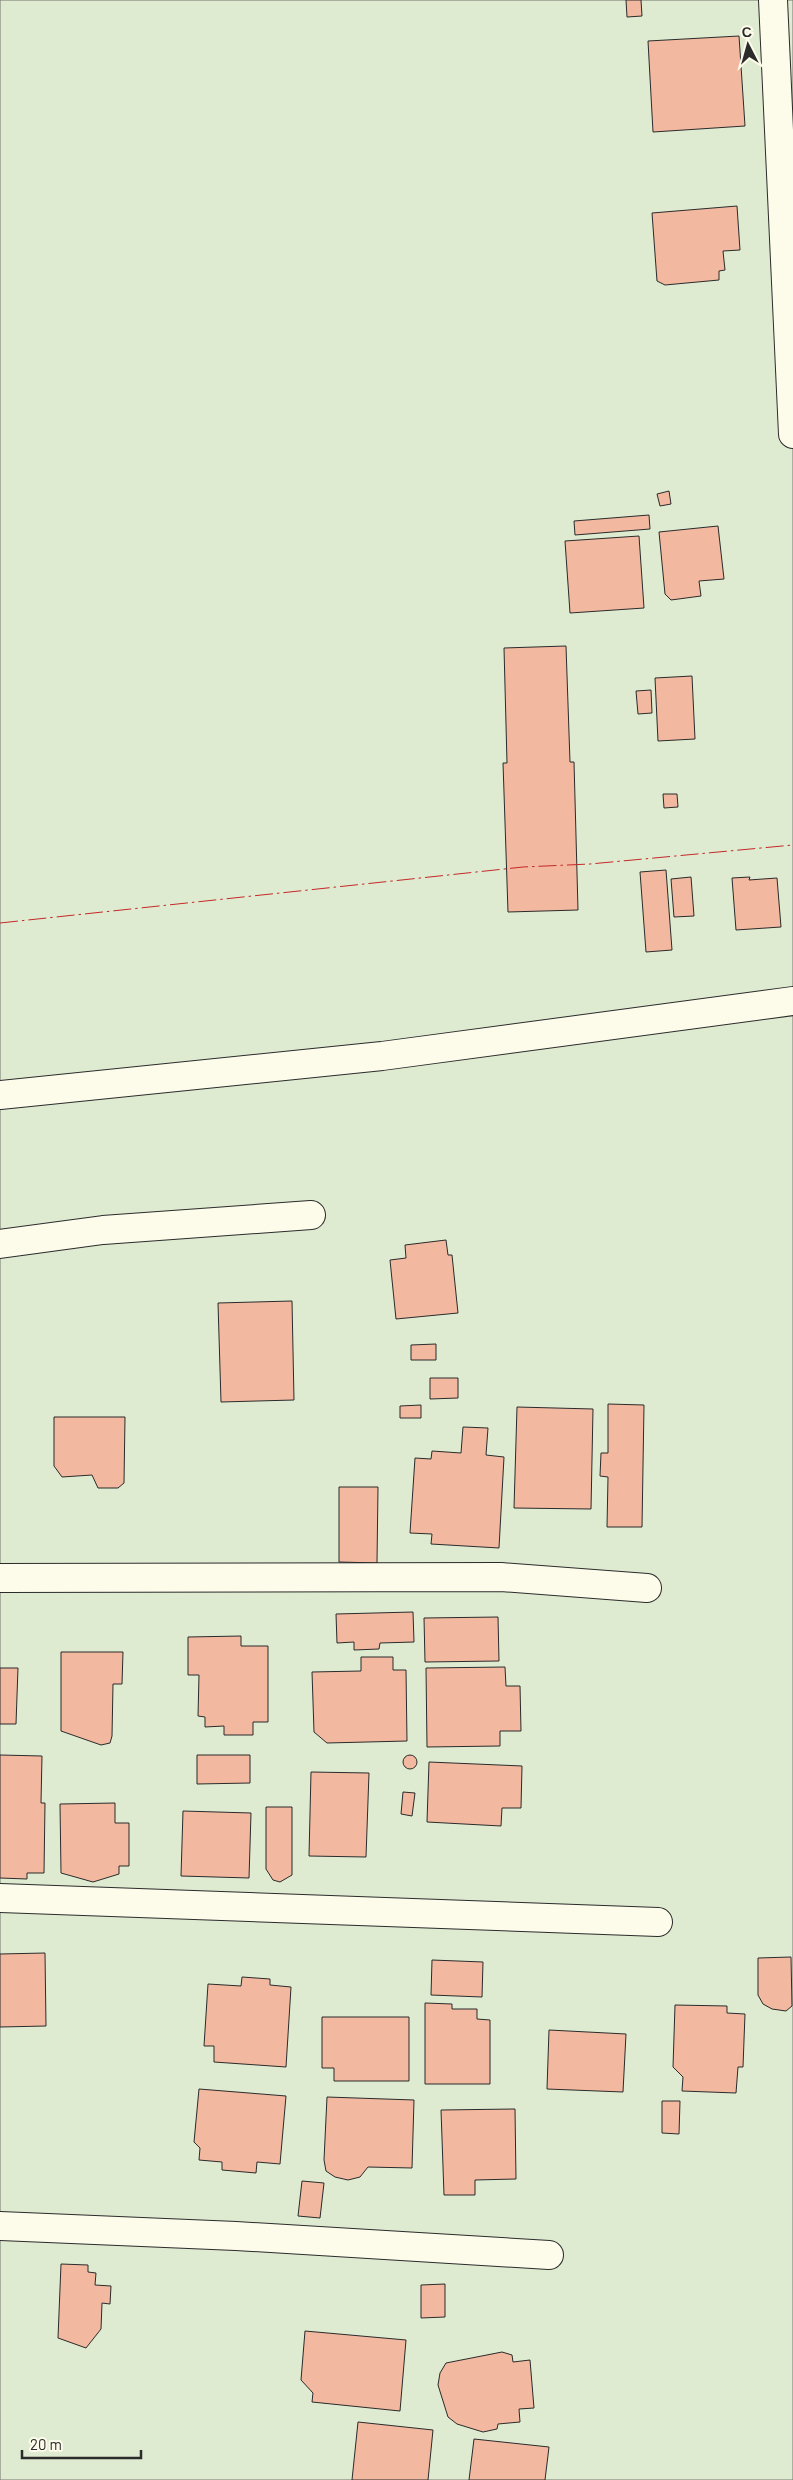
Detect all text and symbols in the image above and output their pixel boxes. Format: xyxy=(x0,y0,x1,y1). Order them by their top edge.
north arrow xyxy=(723,20,773,70)
text: С xyxy=(741,23,753,41)
scale bar xyxy=(22,2428,141,2460)
text: 20 m xyxy=(30,2435,62,2453)

